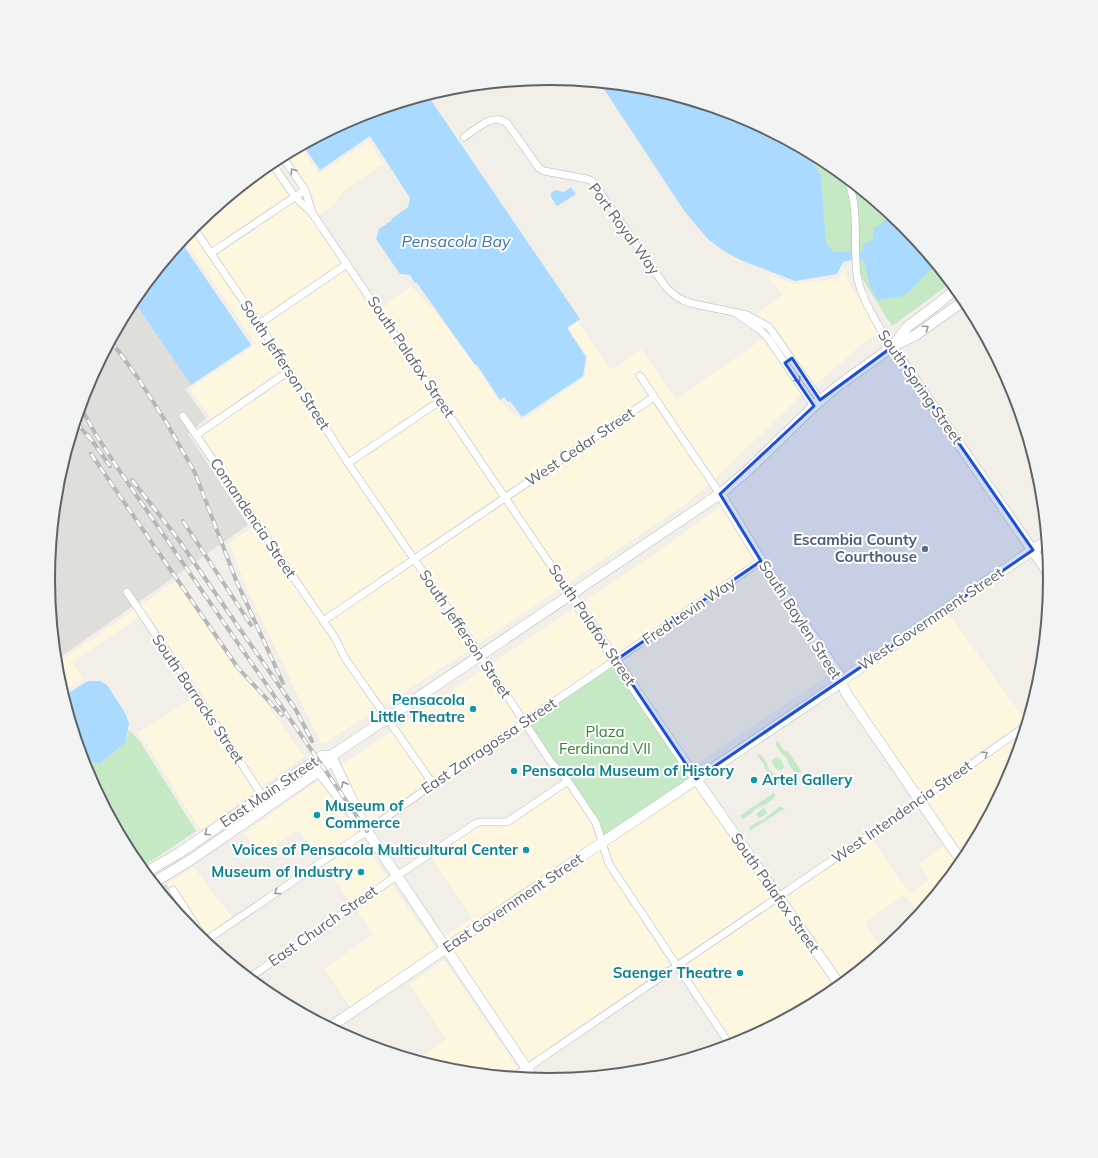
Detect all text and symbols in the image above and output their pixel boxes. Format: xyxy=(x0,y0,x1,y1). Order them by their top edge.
one-way arrow xyxy=(291,169,298,176)
street label: Port Royal Way xyxy=(585,179,664,278)
water label: Pensacola Bay xyxy=(401,231,511,251)
street label: South Palafox Street xyxy=(364,292,459,421)
street label: South Jefferson Street xyxy=(236,296,335,433)
street label: South Spring Street xyxy=(874,326,967,448)
one-way arrow xyxy=(921,326,928,333)
one-way arrow xyxy=(793,376,800,383)
street label: West Cedar Street xyxy=(522,403,638,490)
street label: Comandencia Street xyxy=(206,454,301,581)
place label: Escambia County Courthouse xyxy=(793,530,918,566)
marker: Escambia County Courthouse xyxy=(920,544,930,554)
street label: South Baylen Street xyxy=(755,557,846,683)
street label: South Palafox Street xyxy=(545,560,640,689)
street label: West Government Street xyxy=(855,563,1007,674)
street label: South Jefferson Street xyxy=(415,566,516,702)
street label: Fred Levin Way xyxy=(639,573,739,649)
street label: South Barracks Street xyxy=(148,631,249,767)
place label: Pensacola Little Theatre xyxy=(370,690,465,726)
street label: East Zarragossa Street xyxy=(418,693,560,798)
marker: Pensacola Little Theatre xyxy=(468,704,478,714)
park label: Plaza Ferdinand VII xyxy=(559,722,651,758)
street label: East Main Street xyxy=(216,752,321,831)
one-way arrow xyxy=(981,752,988,759)
street label: West Intendencia Street xyxy=(828,756,975,867)
place label: Pensacola Museum of History xyxy=(522,761,735,780)
marker: Pensacola Museum of History xyxy=(509,766,519,776)
place label: Artel Gallery xyxy=(762,770,853,789)
marker: Artel Gallery xyxy=(749,775,759,785)
one-way arrow xyxy=(341,780,349,788)
place label: Museum of Commerce xyxy=(325,796,404,832)
marker: Museum of Commerce xyxy=(312,810,322,820)
one-way arrow xyxy=(204,828,211,836)
street label: South Palafox Street xyxy=(727,829,824,956)
place label: Voices of Pensacola Multicultural Center xyxy=(231,840,518,859)
marker: Voices of Pensacola Multicultural Center xyxy=(521,845,531,855)
street label: East Government Street xyxy=(439,849,586,957)
place label: Museum of Industry xyxy=(211,862,354,881)
marker: Museum of Industry xyxy=(356,867,366,877)
street label: East Church Street xyxy=(264,881,381,970)
one-way arrow xyxy=(274,887,281,895)
place label: Saenger Theatre xyxy=(613,963,732,982)
marker: Saenger Theatre xyxy=(735,968,745,978)

